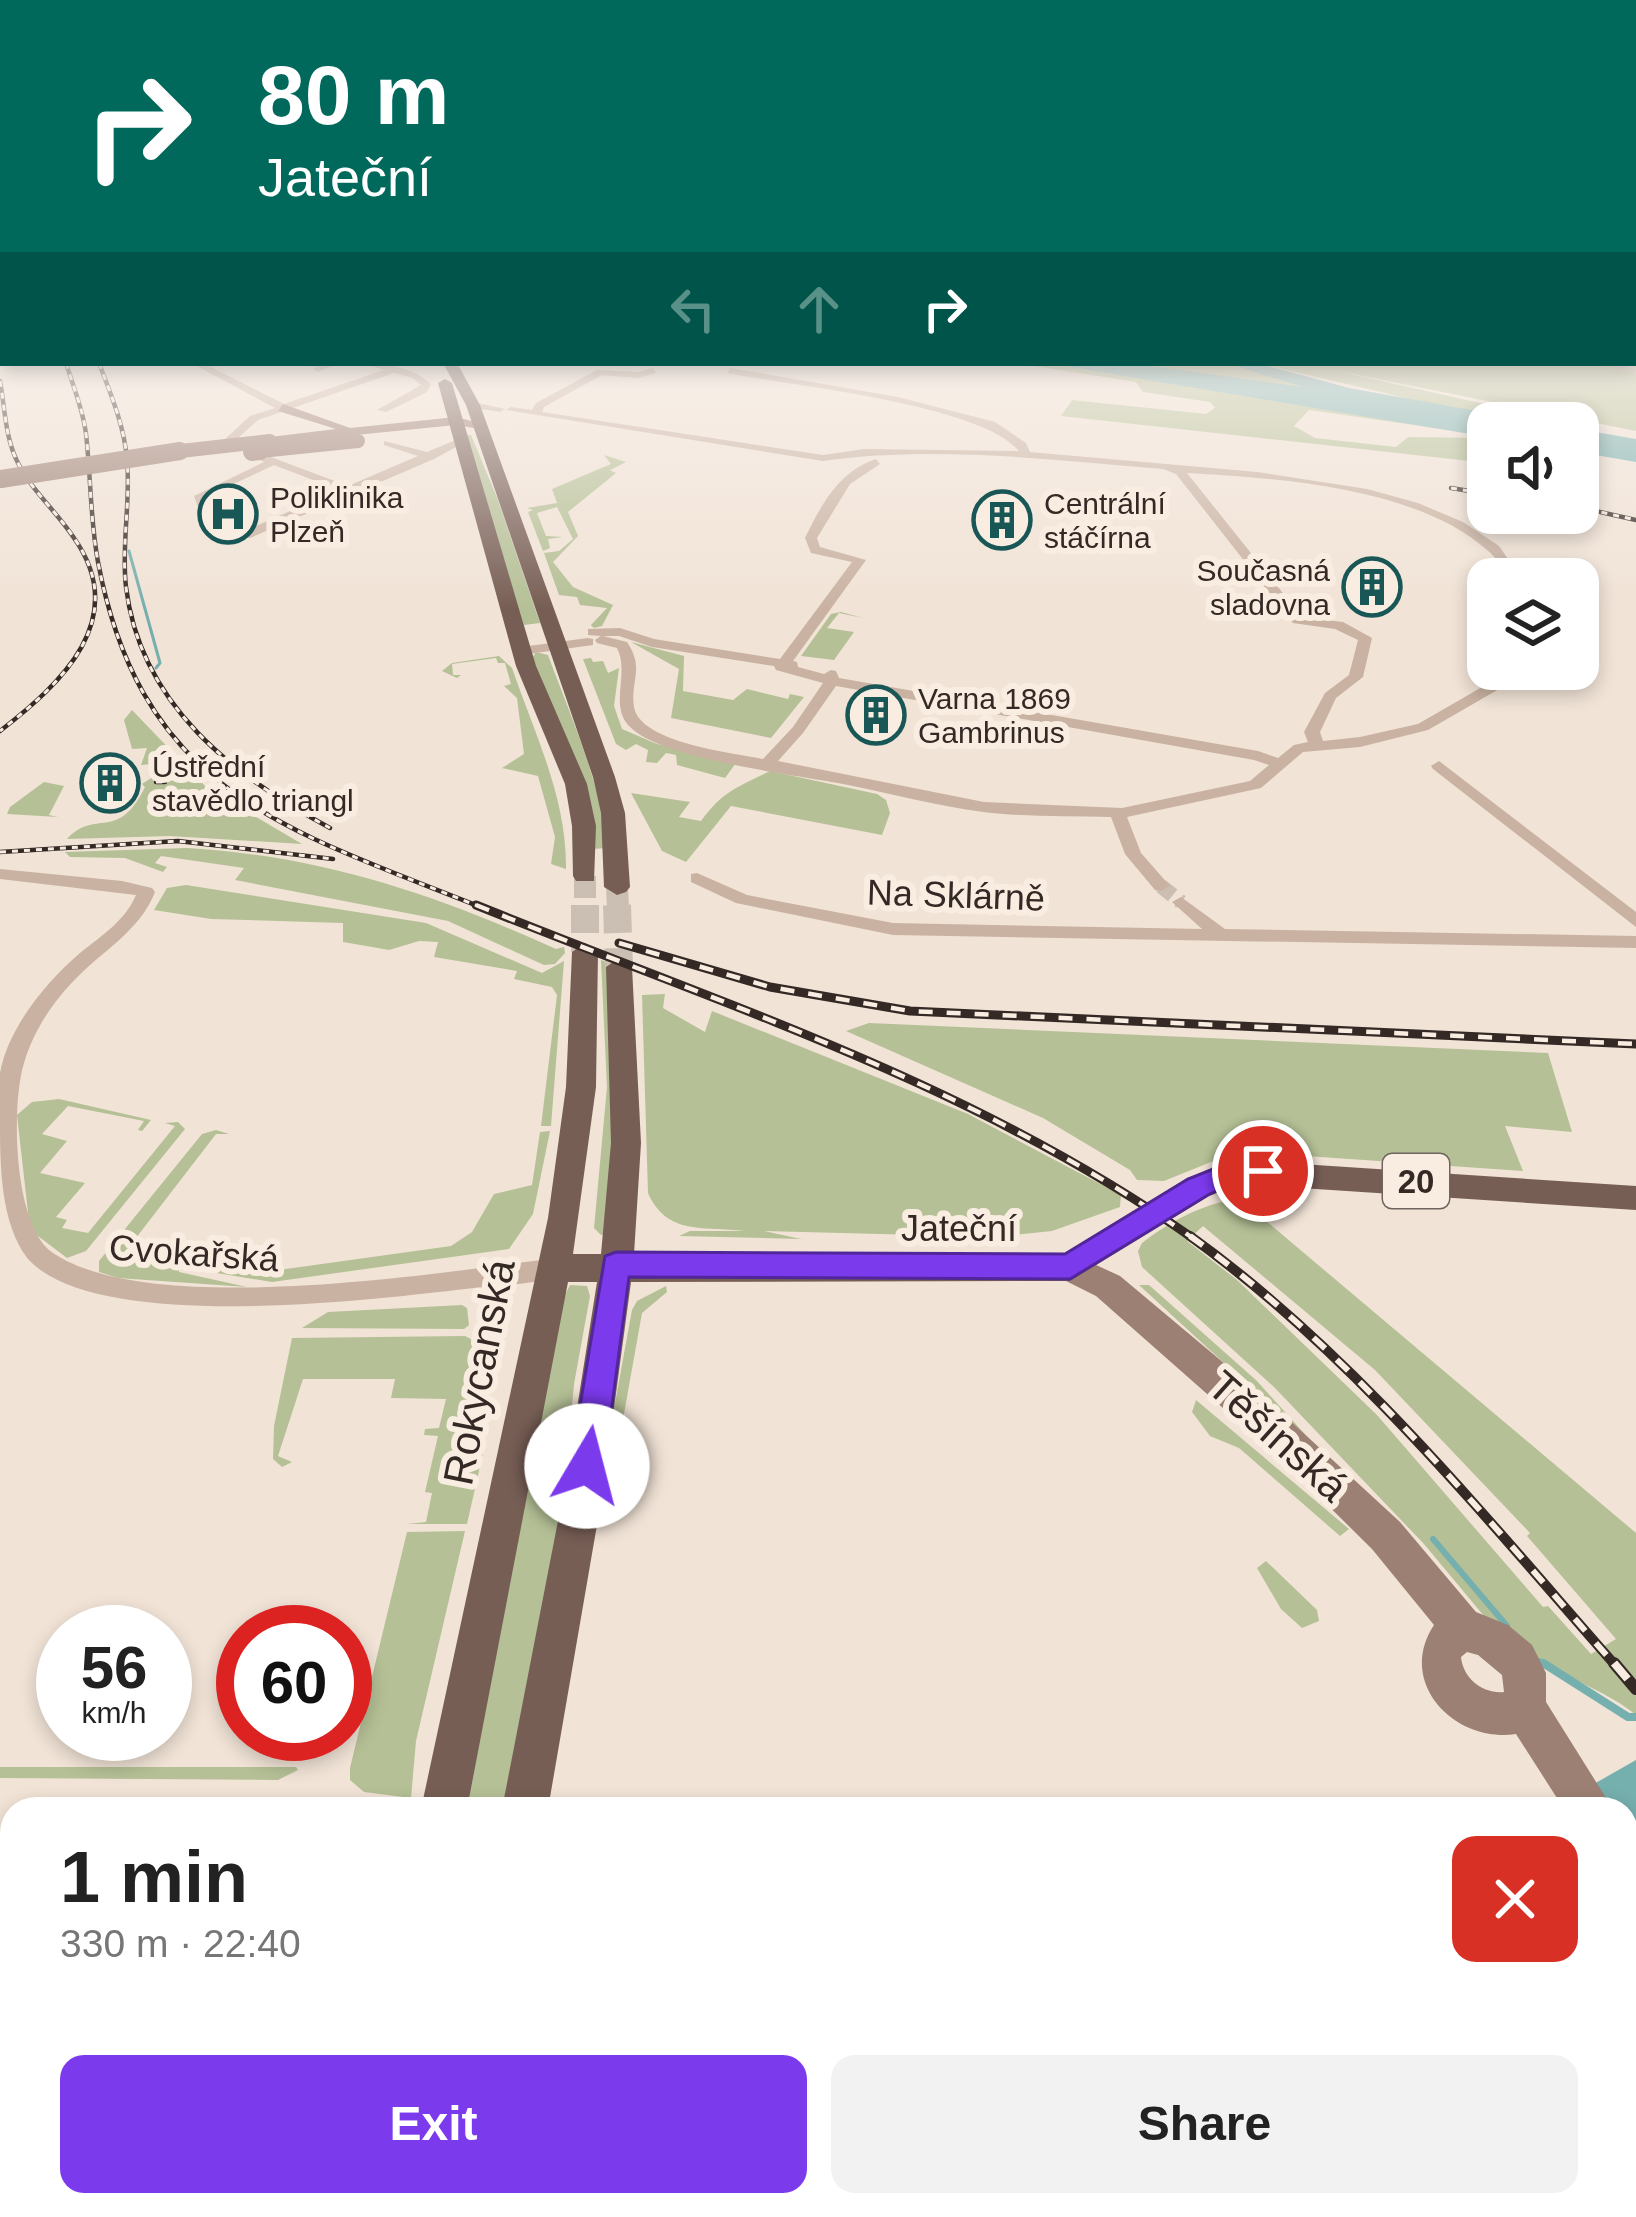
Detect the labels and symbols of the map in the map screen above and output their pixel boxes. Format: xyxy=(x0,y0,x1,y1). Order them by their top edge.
place label: Poliklinika Plzeň xyxy=(270,481,404,548)
hospital icon: Poliklinika Plzeň xyxy=(197,483,259,545)
place label: Centrální stáčírna xyxy=(1044,487,1166,554)
building icon: Centrální stáčírna xyxy=(971,489,1033,551)
place label: Současná sladovna xyxy=(1197,554,1330,621)
building icon: Současná sladovna xyxy=(1341,556,1403,618)
place label: Varna 1869 Gambrinus xyxy=(918,682,1071,749)
building icon: Varna 1869 Gambrinus xyxy=(845,684,907,746)
place label: Ústřední stavědlo triangl xyxy=(152,750,354,817)
building icon: Ústřední stavědlo triangl xyxy=(79,752,141,814)
street label: Na Sklárně xyxy=(866,871,1046,919)
pin xyxy=(1212,1120,1314,1222)
road number: 20 xyxy=(1383,1154,1449,1208)
street label: Jateční xyxy=(901,1208,1017,1249)
street label: Cvokařská xyxy=(108,1227,281,1279)
street label: Rokycanská xyxy=(434,1255,524,1489)
street label: Těšínská xyxy=(1199,1362,1358,1511)
position arrow xyxy=(524,1403,650,1529)
speed limit sign: 60 xyxy=(216,1605,372,1761)

